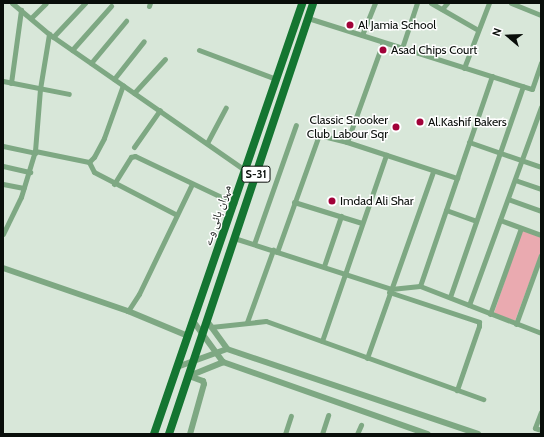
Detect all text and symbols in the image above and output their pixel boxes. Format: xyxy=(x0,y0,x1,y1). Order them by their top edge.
north arrow xyxy=(488,16,528,56)
place label: Al Jamia School xyxy=(358,18,436,32)
marker: Al Jamia School xyxy=(345,20,355,30)
text: N xyxy=(489,26,505,38)
place label: Asad Chips Court xyxy=(391,43,477,57)
marker: Asad Chips Court xyxy=(378,45,388,55)
place label: Classic Snooker Club Labour Sqr xyxy=(307,113,388,141)
place label: Al.Kashif Bakers xyxy=(428,115,507,129)
marker: Al.Kashif Bakers xyxy=(415,117,425,127)
marker: Classic Snooker Club Labour Sqr xyxy=(391,122,401,132)
road number: S-31 xyxy=(241,165,271,183)
street label: مہران ہائی وے xyxy=(200,183,234,247)
place label: Imdad Ali Shar xyxy=(340,194,414,208)
marker: Imdad Ali Shar xyxy=(327,196,337,206)

